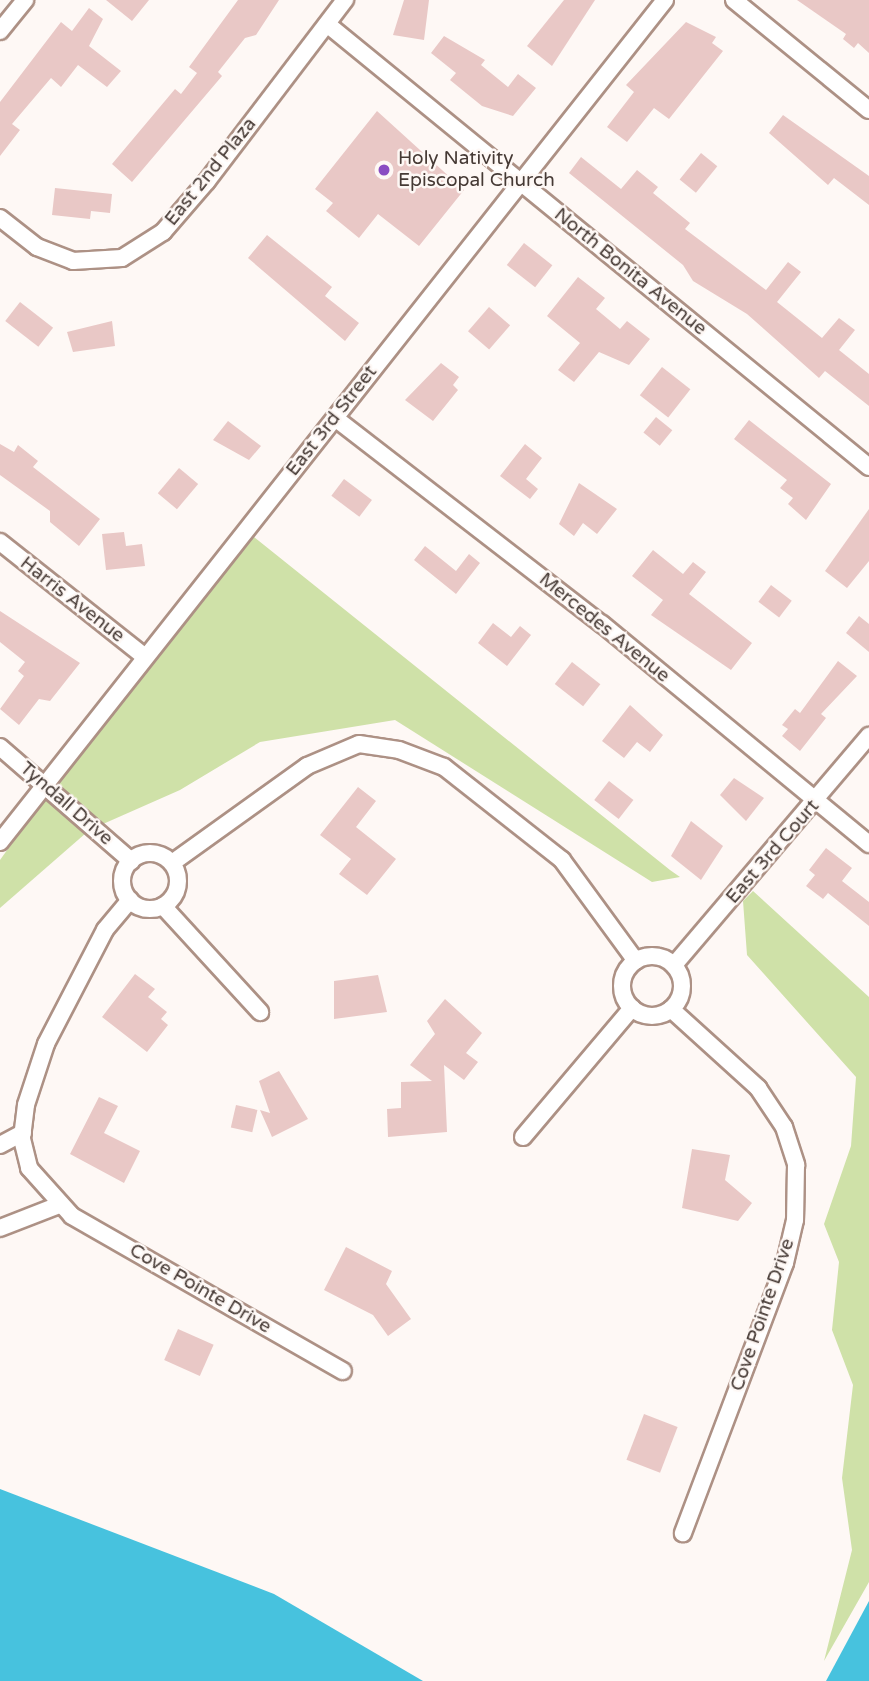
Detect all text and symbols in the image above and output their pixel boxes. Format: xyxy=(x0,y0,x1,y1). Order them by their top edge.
street label: East 2nd Plaza xyxy=(160,113,262,231)
place label: Holy Nativity Episcopal Church xyxy=(398,148,555,192)
marker: Holy Nativity Episcopal Church xyxy=(376,162,392,178)
street label: North Bonita Avenue xyxy=(549,204,711,340)
street label: East 3rd Street xyxy=(282,361,382,481)
street label: Harris Avenue xyxy=(15,552,129,648)
street label: Mercedes Avenue xyxy=(534,568,674,688)
street label: Tyndall Drive xyxy=(15,757,117,851)
street label: East 3rd Court xyxy=(722,795,824,909)
street label: Cove Pointe Drive xyxy=(726,1236,800,1394)
street label: Cove Pointe Drive xyxy=(125,1239,275,1339)

